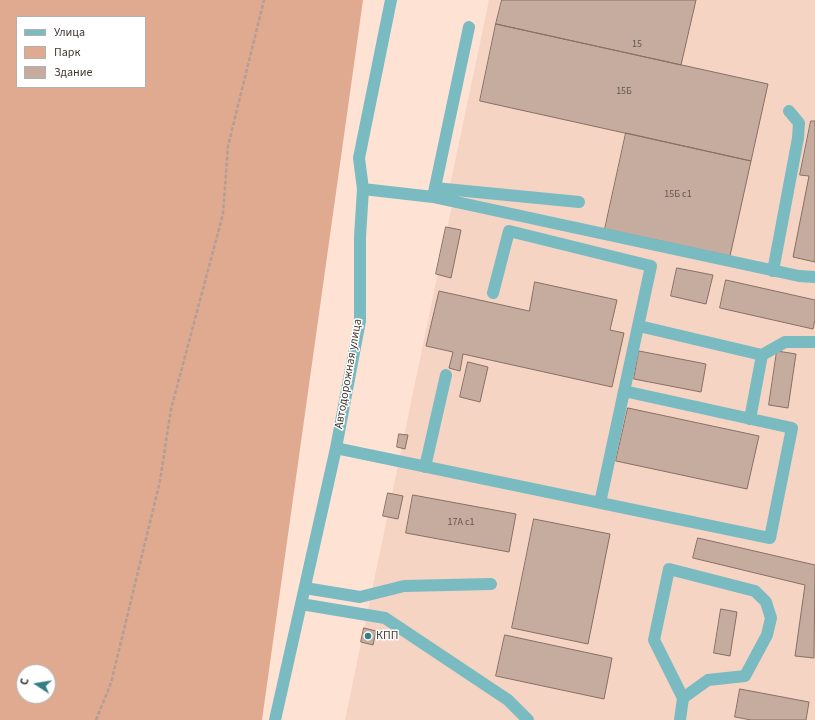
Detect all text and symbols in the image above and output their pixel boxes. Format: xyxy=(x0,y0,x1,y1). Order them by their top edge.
legend xyxy=(16,16,146,88)
text: Улица xyxy=(54,24,85,41)
house number: 15 xyxy=(632,39,642,51)
text: Парк xyxy=(54,44,80,61)
text: Здание xyxy=(54,64,93,81)
house number: 15Б xyxy=(616,86,632,98)
house number: 15Б с1 xyxy=(664,189,692,201)
street label: Автодорожная улица xyxy=(332,318,366,430)
house number: 17А с1 xyxy=(448,517,474,529)
place label: КПП xyxy=(376,629,398,643)
marker: КПП xyxy=(363,631,373,641)
north arrow xyxy=(16,664,56,704)
text: С xyxy=(17,677,33,686)

